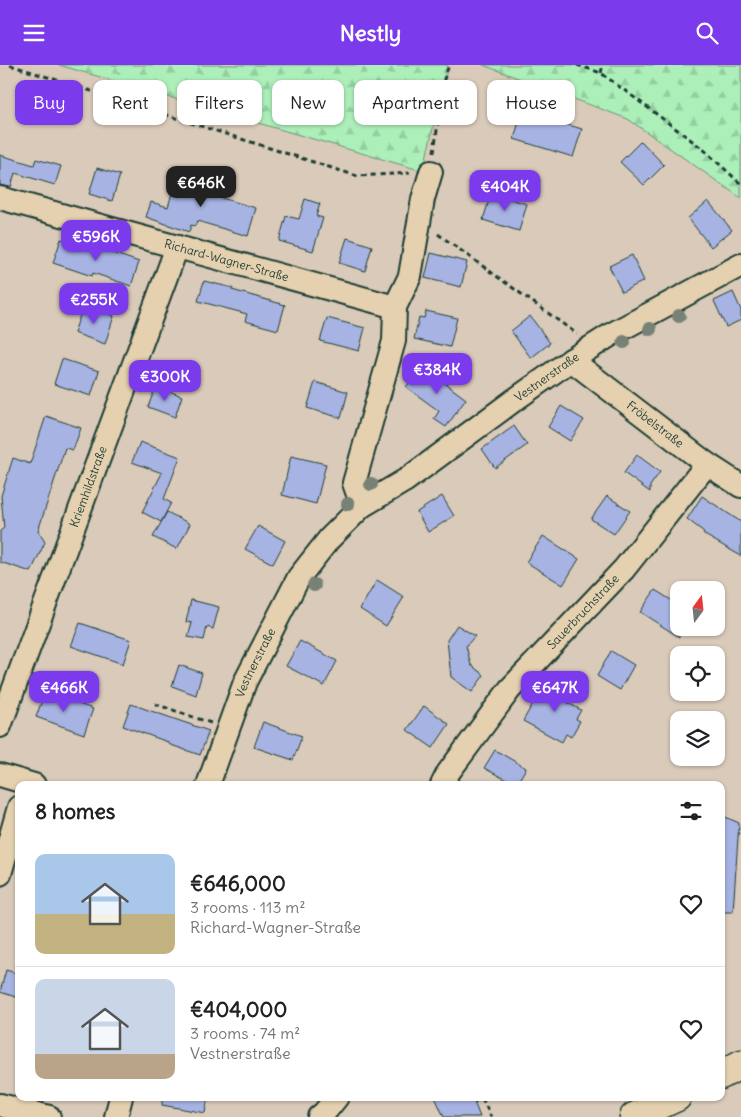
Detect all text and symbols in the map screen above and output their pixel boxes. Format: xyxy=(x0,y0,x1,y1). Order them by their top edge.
icon: menu xyxy=(20,19,48,47)
text: Nestly xyxy=(340,19,401,47)
icon: search xyxy=(693,19,721,47)
chip: Buy xyxy=(15,80,83,125)
chip: Rent xyxy=(93,80,167,125)
chip: Filters xyxy=(177,80,262,125)
chip: New xyxy=(272,80,344,125)
chip: Apartment xyxy=(354,80,477,125)
chip: House xyxy=(487,80,575,125)
pin: €646K xyxy=(166,165,236,208)
pin: €404K xyxy=(470,169,540,212)
text: €646K xyxy=(177,172,225,192)
text: €404K xyxy=(480,176,530,196)
pin: €596K xyxy=(61,219,131,262)
text: €596K xyxy=(72,226,120,246)
street label: Richard-Wagner-Straße xyxy=(163,236,291,284)
pin: €255K xyxy=(59,283,129,325)
text: €255K xyxy=(70,289,118,309)
street label: Vestnerstraße xyxy=(511,349,582,405)
pin: €384K xyxy=(402,353,472,395)
pin: €300K xyxy=(130,359,200,402)
text: €384K xyxy=(413,359,461,379)
text: €300K xyxy=(140,366,190,386)
street label: Fröbelstraße xyxy=(624,397,687,451)
street label: Kriemhildstraße xyxy=(66,444,110,529)
street label: Sauerbruchstraße xyxy=(544,571,622,652)
north arrow xyxy=(670,581,725,636)
map controls xyxy=(670,581,725,766)
street label: Vestnerstraße xyxy=(232,626,278,700)
button: locate xyxy=(670,646,725,701)
pin: €466K xyxy=(29,671,99,713)
pin: €647K xyxy=(520,671,590,713)
text: €466K xyxy=(40,677,88,697)
text: €647K xyxy=(532,677,578,697)
button: layers xyxy=(670,711,725,766)
icon: filters xyxy=(677,797,705,825)
text: 8 homes xyxy=(35,798,115,825)
text: €646,000 xyxy=(190,870,286,897)
icon: home xyxy=(75,874,135,934)
icon: heart xyxy=(677,890,705,918)
text: 3 rooms · 113 m² xyxy=(190,897,305,917)
text: Richard-Wagner-Straße xyxy=(190,917,361,937)
text: €404,000 xyxy=(190,996,287,1023)
icon: home xyxy=(75,999,135,1059)
icon: heart xyxy=(677,1015,705,1043)
text: 3 rooms · 74 m² xyxy=(190,1023,300,1043)
text: Vestnerstraße xyxy=(190,1043,291,1063)

